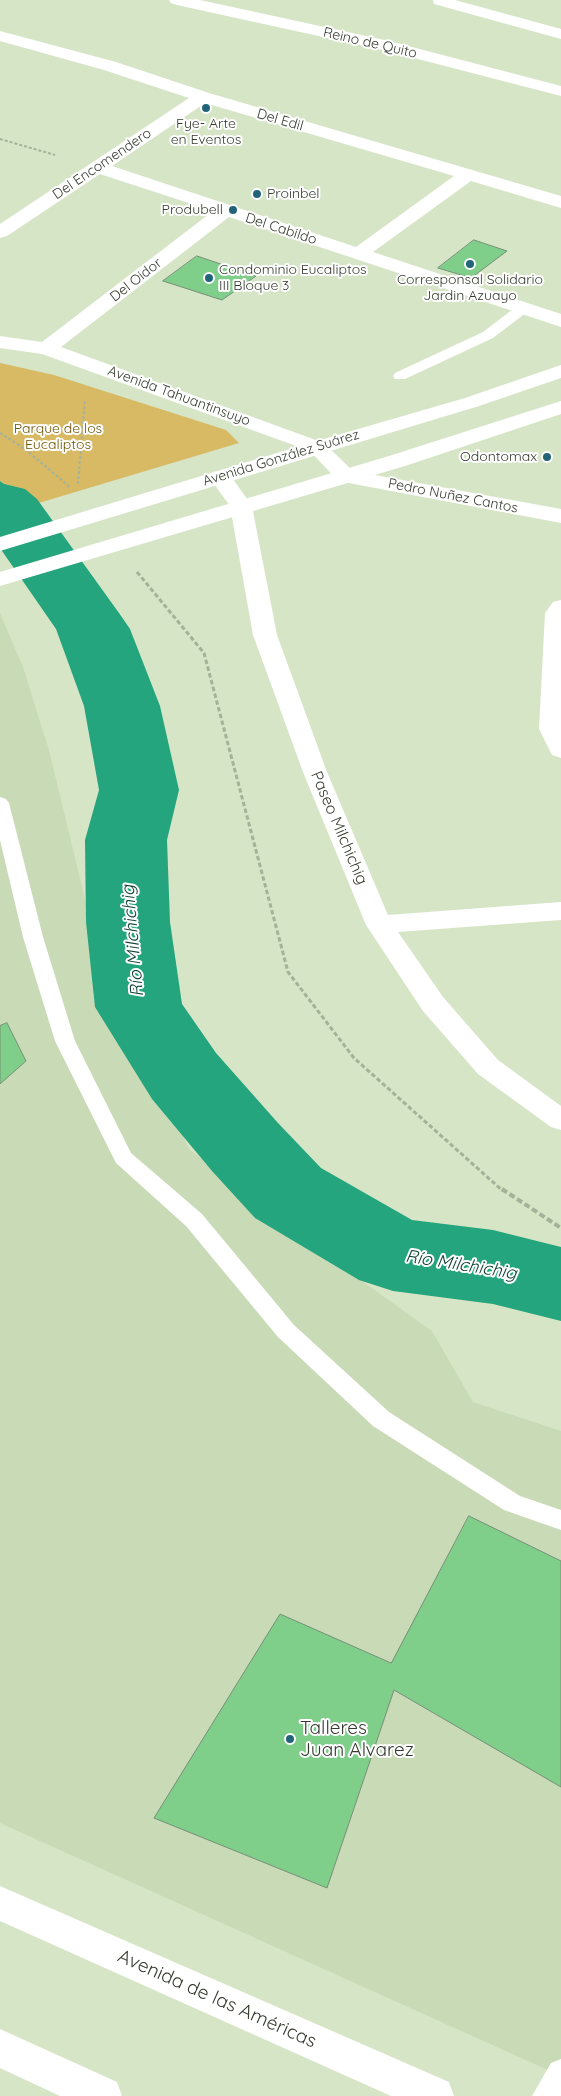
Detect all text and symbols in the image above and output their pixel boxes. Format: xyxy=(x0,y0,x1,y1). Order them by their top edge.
street label: Reino de Quito xyxy=(321,24,419,62)
marker: Fye- Arte en Eventos xyxy=(200,102,212,114)
street label: Del Edil xyxy=(255,105,305,135)
place label: Fye- Arte en Eventos xyxy=(171,116,241,148)
street label: Del Encomendero xyxy=(49,125,155,203)
place label: Proinbel xyxy=(267,186,320,202)
marker: Proinbel xyxy=(251,188,263,200)
place label: Produbell xyxy=(162,202,223,218)
marker: Produbell xyxy=(227,204,239,216)
street label: Del Cabildo xyxy=(243,210,319,248)
street label: Del Oidor xyxy=(107,255,165,305)
marker: Corresponsal Solidario Jardin Azuayo xyxy=(464,258,476,270)
place label: Condominio Eucaliptos III Bloque 3 xyxy=(219,262,367,294)
marker: Condominio Eucaliptos III Bloque 3 xyxy=(203,272,215,284)
place label: Corresponsal Solidario Jardin Azuayo xyxy=(397,272,543,304)
street label: Avenida Tahuantinsuyo xyxy=(105,362,253,430)
park label: Parque de los Eucaliptos xyxy=(14,421,102,454)
street label: Avenida González Suárez xyxy=(201,426,361,490)
place label: Odontomax xyxy=(460,449,537,465)
marker: Odontomax xyxy=(541,451,553,463)
street label: Pedro Nuñez Cantos xyxy=(387,475,519,517)
street label: Paseo Milchichig xyxy=(306,768,372,888)
water label: Río Milchichig xyxy=(117,884,149,998)
water label: Río Milchichig xyxy=(404,1246,518,1284)
place label: Talleres Juan Alvarez xyxy=(300,1717,414,1761)
marker: Talleres Juan Alvarez xyxy=(284,1733,296,1745)
street label: Avenida de las Américas xyxy=(114,1945,320,2053)

